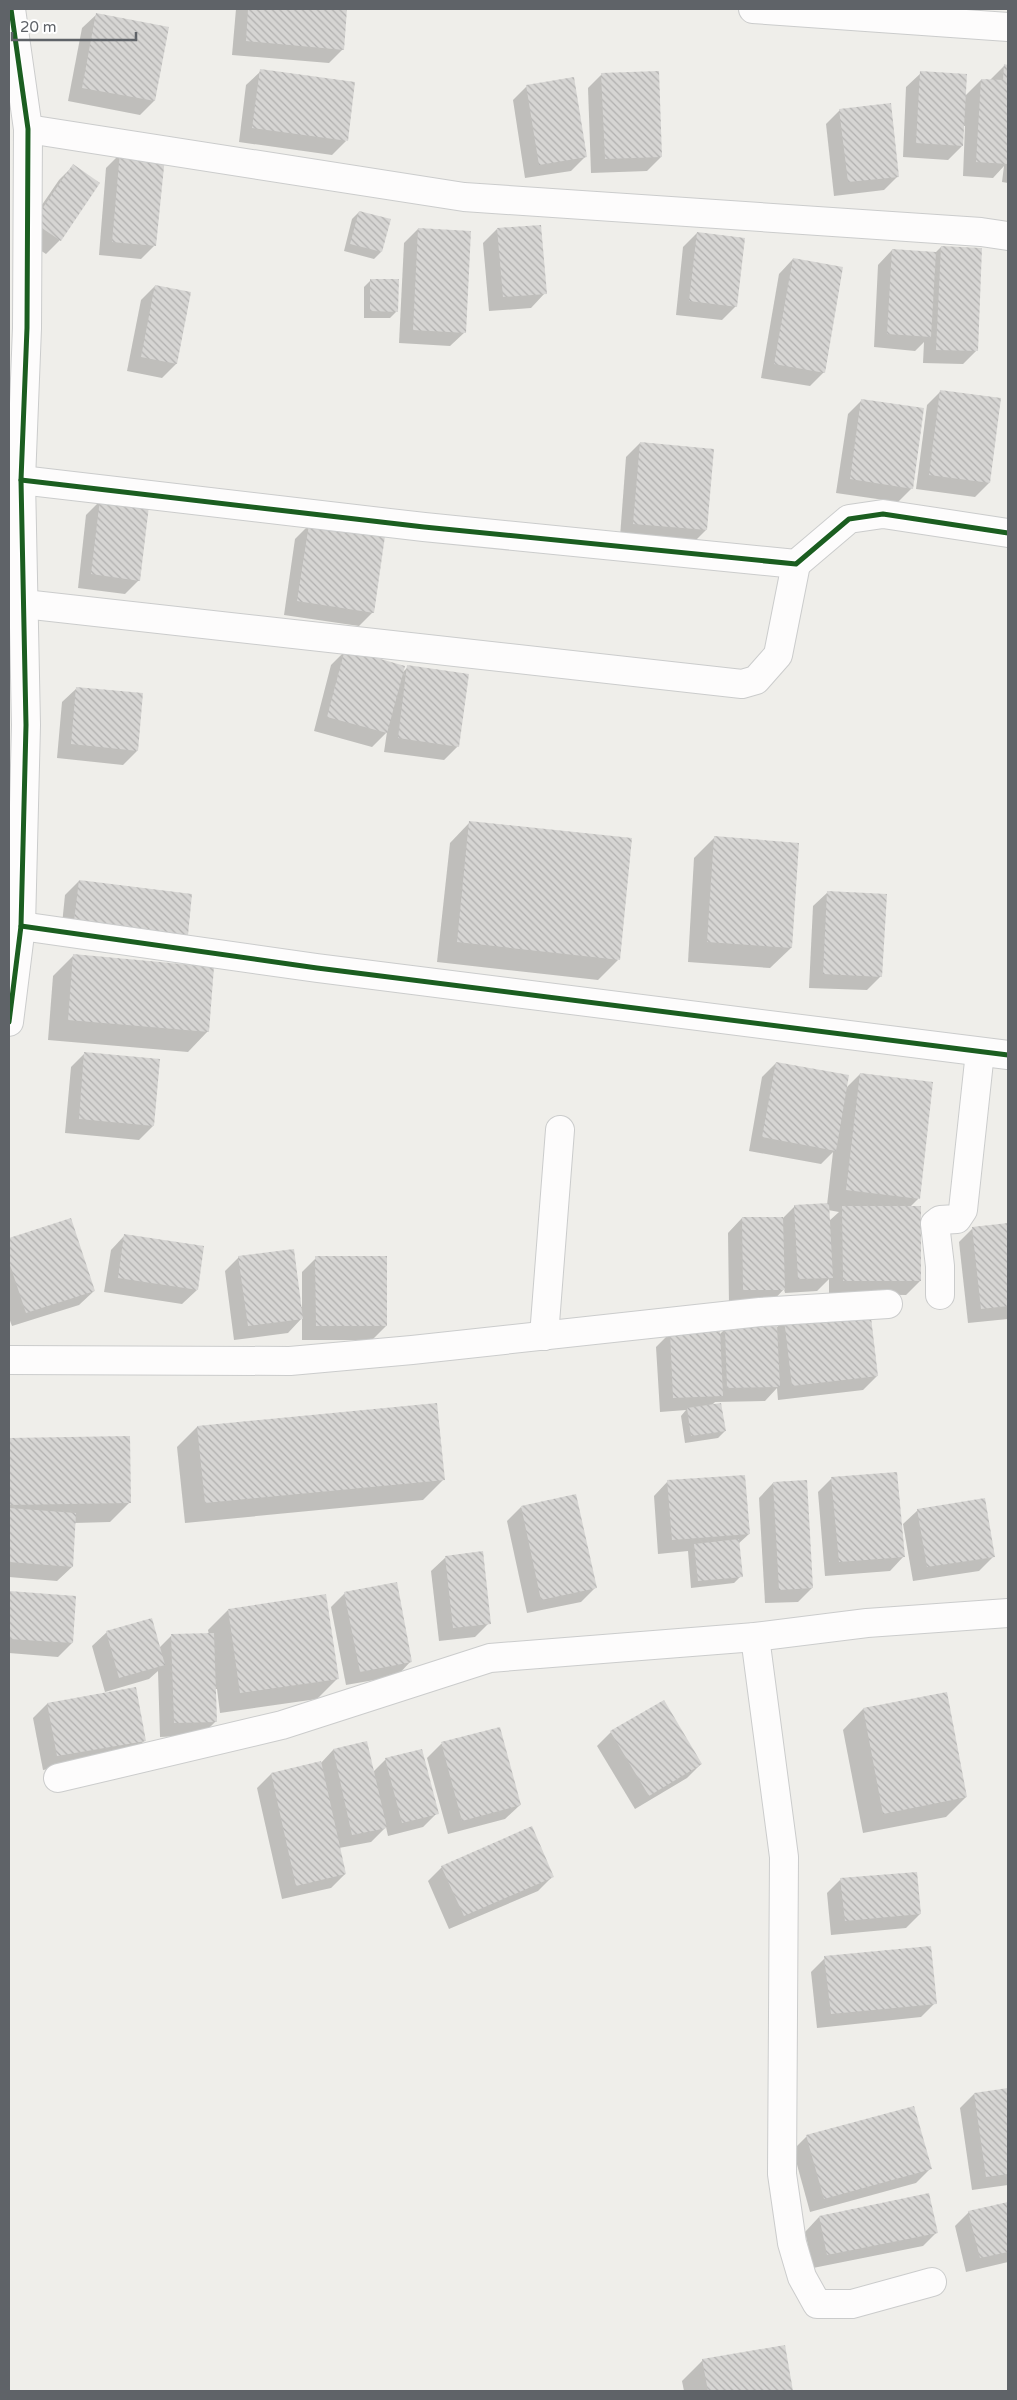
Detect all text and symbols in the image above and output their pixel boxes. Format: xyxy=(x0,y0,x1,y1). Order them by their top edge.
scale bar xyxy=(12,10,136,42)
text: 20 m xyxy=(20,18,57,36)

